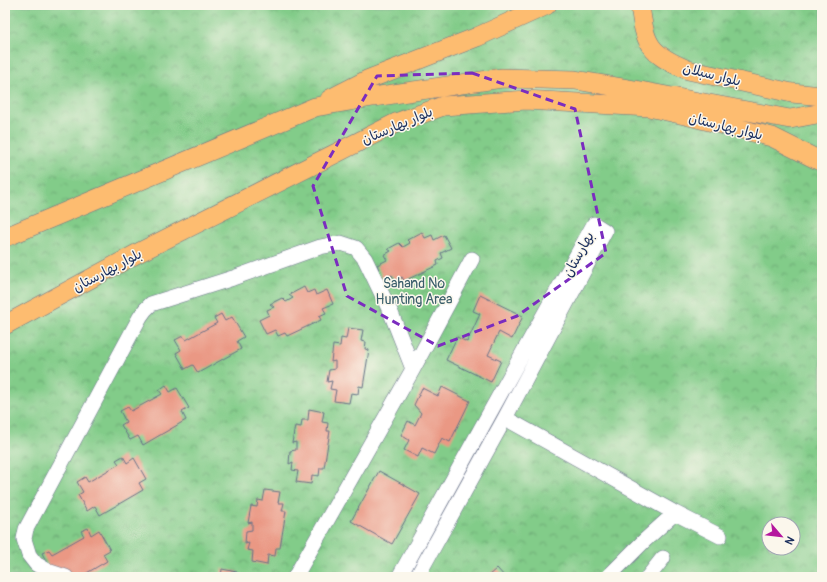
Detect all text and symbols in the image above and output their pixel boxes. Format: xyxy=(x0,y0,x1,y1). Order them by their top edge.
street label: بلوار سبلان xyxy=(681,59,743,90)
street label: بلوار بهارستان xyxy=(359,103,435,148)
street label: بلوار بهارستان xyxy=(687,109,765,144)
street label: بهارستان xyxy=(559,229,598,280)
street label: بلوار بهارستان xyxy=(70,245,145,296)
park label: Sahand No Hunting Area xyxy=(376,275,452,308)
north arrow xyxy=(761,516,801,556)
text: N xyxy=(782,534,797,547)

